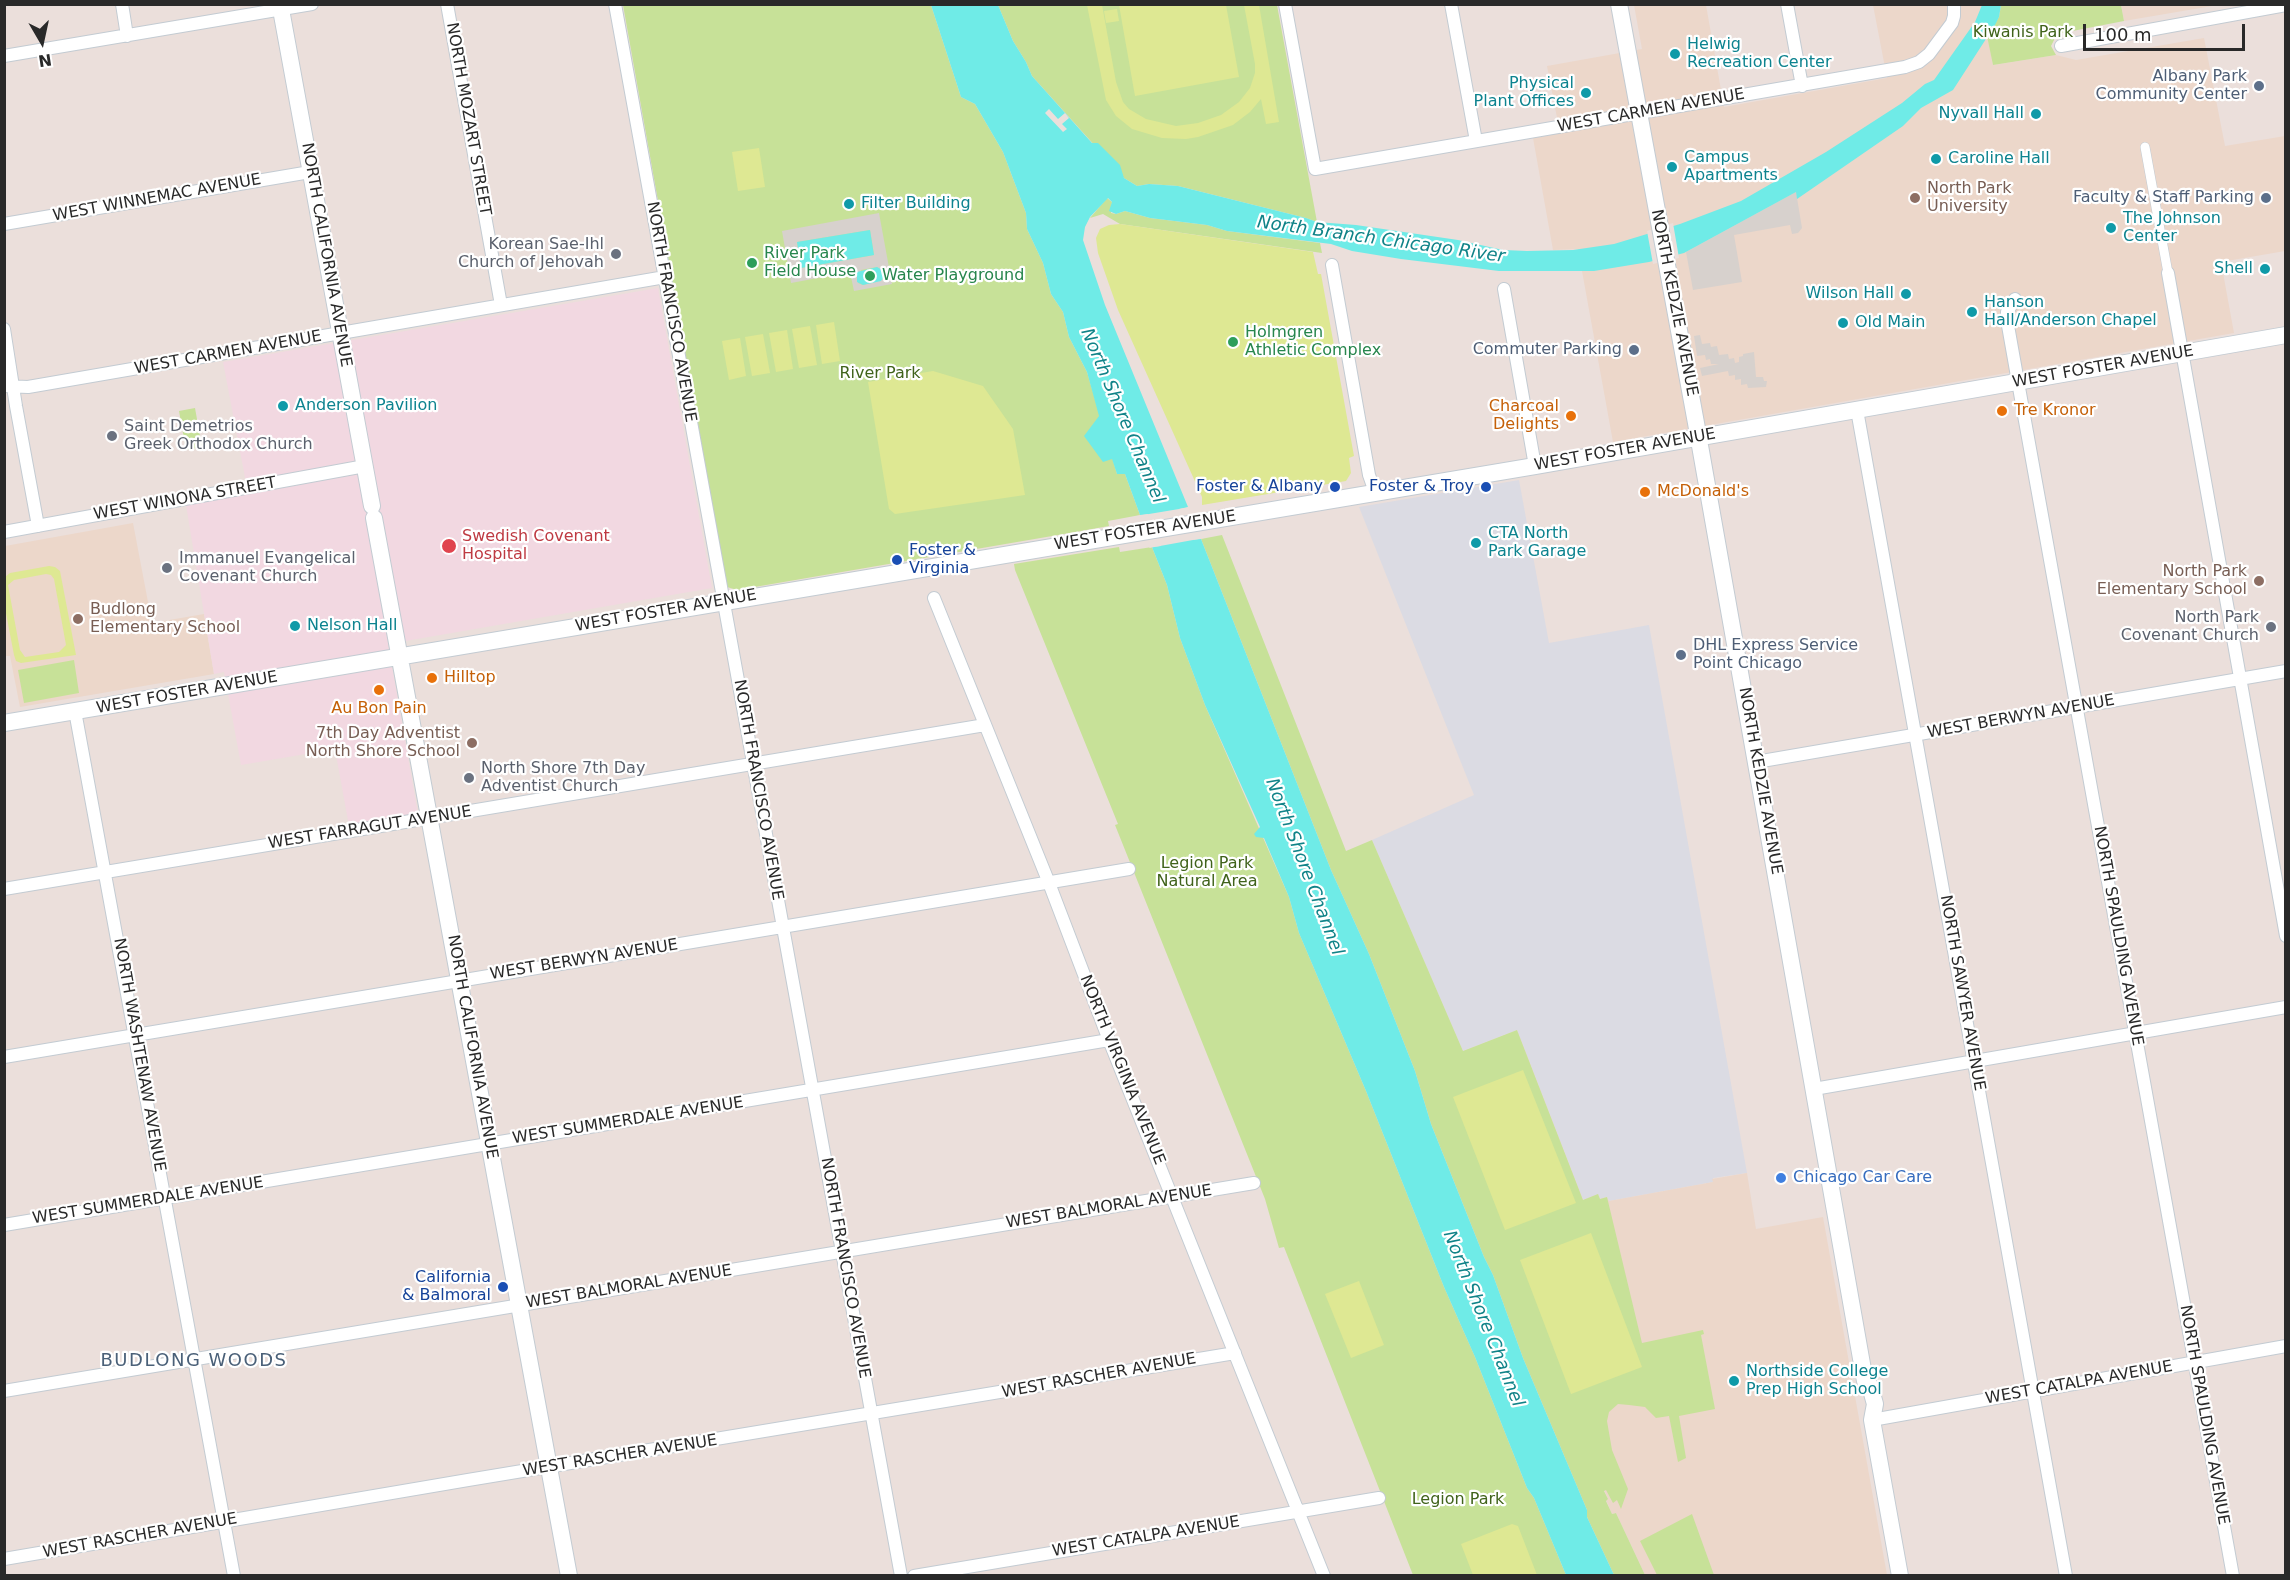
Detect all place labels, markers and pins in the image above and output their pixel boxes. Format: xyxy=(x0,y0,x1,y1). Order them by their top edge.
place label: Helwig Recreation Center xyxy=(1687,35,1832,73)
marker: Helwig Recreation Center xyxy=(1668,47,1682,61)
place label: Albany Park Community Center xyxy=(2095,67,2247,105)
place label: Physical Plant Offices xyxy=(1474,74,1574,112)
marker: Albany Park Community Center xyxy=(2252,79,2266,93)
marker: Physical Plant Offices xyxy=(1579,86,1593,100)
place label: Nyvall Hall xyxy=(1939,104,2024,124)
marker: Nyvall Hall xyxy=(2029,107,2043,121)
place label: Campus Apartments xyxy=(1684,148,1778,186)
place label: Caroline Hall xyxy=(1948,149,2050,169)
marker: Caroline Hall xyxy=(1929,152,1943,166)
marker: Campus Apartments xyxy=(1665,160,1679,174)
place label: North Park University xyxy=(1927,179,2011,217)
place label: Faculty & Staff Parking xyxy=(2073,188,2254,208)
marker: North Park University xyxy=(1908,191,1922,205)
marker: Faculty & Staff Parking xyxy=(2259,191,2273,205)
place label: Filter Building xyxy=(861,194,971,214)
marker: Filter Building xyxy=(842,197,856,211)
place label: The Johnson Center xyxy=(2123,209,2221,247)
marker: The Johnson Center xyxy=(2104,221,2118,235)
place label: Korean Sae-Ihl Church of Jehovah xyxy=(458,235,604,273)
place label: River Park Field House xyxy=(764,244,856,282)
marker: Korean Sae-Ihl Church of Jehovah xyxy=(609,247,623,261)
marker: River Park Field House xyxy=(745,256,759,270)
place label: Shell xyxy=(2214,259,2253,279)
marker: Shell xyxy=(2258,262,2272,276)
place label: Water Playground xyxy=(882,266,1024,286)
marker: Water Playground xyxy=(863,269,877,283)
place label: Wilson Hall xyxy=(1806,284,1894,304)
marker: Wilson Hall xyxy=(1899,287,1913,301)
place label: Hanson Hall/Anderson Chapel xyxy=(1984,293,2157,331)
marker: Hanson Hall/Anderson Chapel xyxy=(1965,305,1979,319)
place label: Old Main xyxy=(1855,313,1925,333)
marker: Old Main xyxy=(1836,316,1850,330)
place label: Holmgren Athletic Complex xyxy=(1245,323,1381,361)
marker: Holmgren Athletic Complex xyxy=(1226,335,1240,349)
place label: Commuter Parking xyxy=(1473,340,1622,360)
marker: Commuter Parking xyxy=(1627,343,1641,357)
place label: Anderson Pavilion xyxy=(295,396,437,416)
place label: Charcoal Delights xyxy=(1489,397,1559,435)
marker: Anderson Pavilion xyxy=(276,399,290,413)
place label: Tre Kronor xyxy=(2014,401,2096,421)
marker: Tre Kronor xyxy=(1995,404,2009,418)
marker: Charcoal Delights xyxy=(1564,409,1578,423)
place label: Saint Demetrios Greek Orthodox Church xyxy=(124,417,313,455)
marker: Saint Demetrios Greek Orthodox Church xyxy=(105,429,119,443)
place label: Foster & Albany xyxy=(1196,477,1323,497)
place label: Foster & Troy xyxy=(1369,477,1474,497)
marker: Foster & Albany xyxy=(1328,480,1342,494)
marker: Foster & Troy xyxy=(1479,480,1493,494)
place label: McDonald's xyxy=(1657,482,1749,502)
marker: McDonald's xyxy=(1638,485,1652,499)
place label: CTA North Park Garage xyxy=(1488,524,1586,562)
place label: Swedish Covenant Hospital xyxy=(462,527,610,565)
marker: CTA North Park Garage xyxy=(1469,536,1483,550)
marker: Swedish Covenant Hospital xyxy=(440,537,458,555)
place label: Foster & Virginia xyxy=(909,541,976,579)
place label: Immanuel Evangelical Covenant Church xyxy=(179,549,356,587)
marker: Foster & Virginia xyxy=(890,553,904,567)
marker: Immanuel Evangelical Covenant Church xyxy=(160,561,174,575)
place label: North Park Elementary School xyxy=(2097,562,2247,600)
marker: North Park Elementary School xyxy=(2252,574,2266,588)
place label: Budlong Elementary School xyxy=(90,600,240,638)
place label: North Park Covenant Church xyxy=(2121,608,2259,646)
marker: Budlong Elementary School xyxy=(71,612,85,626)
place label: Nelson Hall xyxy=(307,616,397,636)
marker: Nelson Hall xyxy=(288,619,302,633)
marker: North Park Covenant Church xyxy=(2264,620,2278,634)
place label: DHL Express Service Point Chicago xyxy=(1693,636,1858,674)
marker: DHL Express Service Point Chicago xyxy=(1674,648,1688,662)
place label: Hilltop xyxy=(444,668,496,688)
marker: Hilltop xyxy=(425,671,439,685)
marker: Au Bon Pain xyxy=(372,683,386,697)
place label: Au Bon Pain xyxy=(331,699,427,719)
place label: 7th Day Adventist North Shore School xyxy=(306,724,460,762)
marker: 7th Day Adventist North Shore School xyxy=(465,736,479,750)
place label: North Shore 7th Day Adventist Church xyxy=(481,759,645,797)
marker: North Shore 7th Day Adventist Church xyxy=(462,771,476,785)
place label: Chicago Car Care xyxy=(1793,1168,1932,1188)
marker: Chicago Car Care xyxy=(1774,1171,1788,1185)
place label: California & Balmoral xyxy=(402,1268,491,1306)
marker: California & Balmoral xyxy=(496,1280,510,1294)
place label: Northside College Prep High School xyxy=(1746,1362,1888,1400)
marker: Northside College Prep High School xyxy=(1727,1374,1741,1388)

